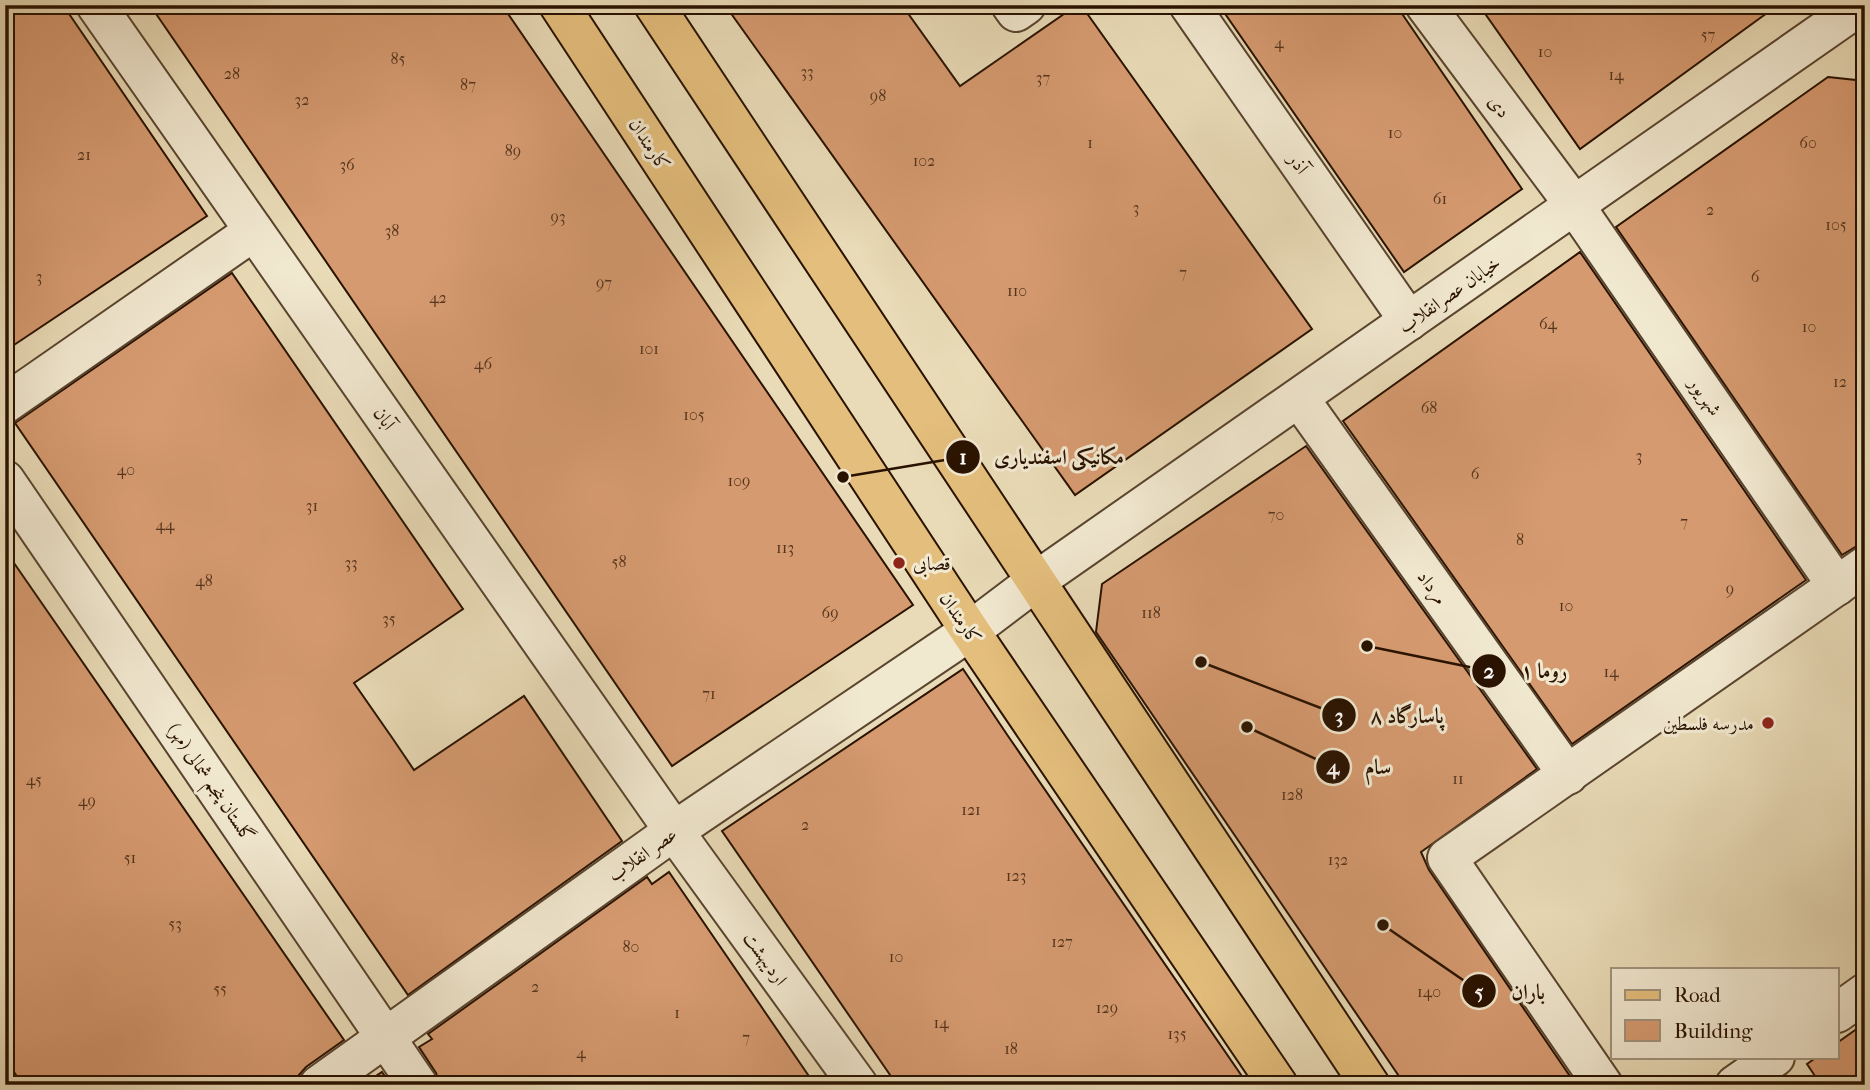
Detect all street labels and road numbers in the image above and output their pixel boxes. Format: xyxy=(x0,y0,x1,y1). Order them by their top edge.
street label: دی xyxy=(1483,91,1515,122)
street label: کارمندان xyxy=(624,114,674,175)
street label: آذر xyxy=(1282,147,1314,180)
street label: خیابان عصرانقلاب xyxy=(1394,252,1505,339)
street label: شهریور xyxy=(1682,371,1726,421)
street label: آبان xyxy=(369,403,401,436)
street label: مرداد xyxy=(1411,566,1452,610)
street label: کارمندان xyxy=(935,588,986,649)
street label: گلستان پنجم شمالی (مهر) xyxy=(157,718,260,850)
street label: عصر انقلاب xyxy=(604,823,682,887)
street label: اردیبهشت xyxy=(738,927,792,990)

